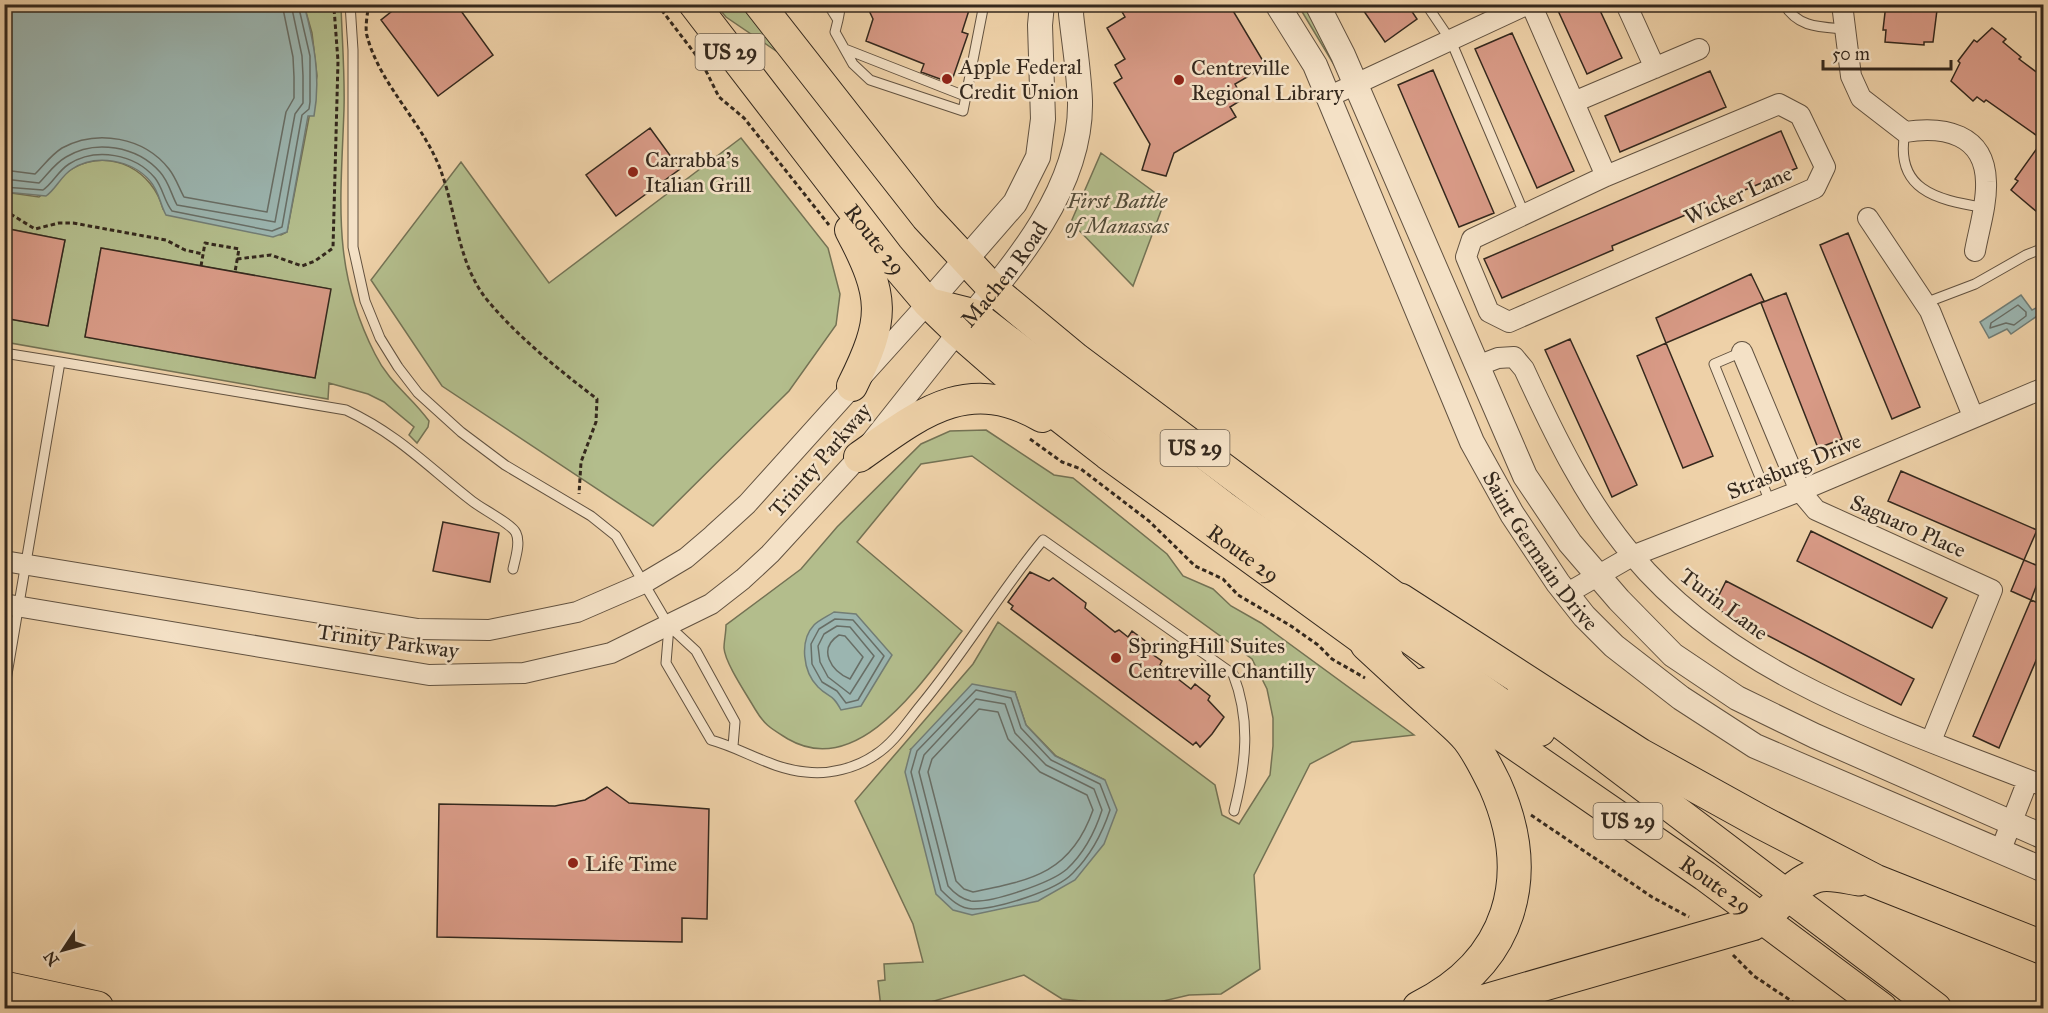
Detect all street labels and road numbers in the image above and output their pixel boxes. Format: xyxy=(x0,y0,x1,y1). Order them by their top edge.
road number: US 29 xyxy=(696,34,764,70)
street label: Wicker Lane xyxy=(1680,159,1796,231)
street label: Route 29 xyxy=(839,198,911,280)
street label: Machen Road xyxy=(954,216,1053,332)
street label: Trinity Parkway xyxy=(763,397,878,523)
street label: Strasburg Drive xyxy=(1723,427,1865,505)
road number: US 29 xyxy=(1160,430,1230,466)
street label: Saint Germain Drive xyxy=(1477,466,1604,636)
street label: Saguaro Place xyxy=(1846,488,1970,564)
street label: Route 29 xyxy=(1202,518,1285,588)
street label: Turin Lane xyxy=(1674,562,1774,646)
street label: Trinity Parkway xyxy=(315,618,461,664)
road number: US 29 xyxy=(1594,803,1662,839)
street label: Route 29 xyxy=(1675,849,1757,920)

